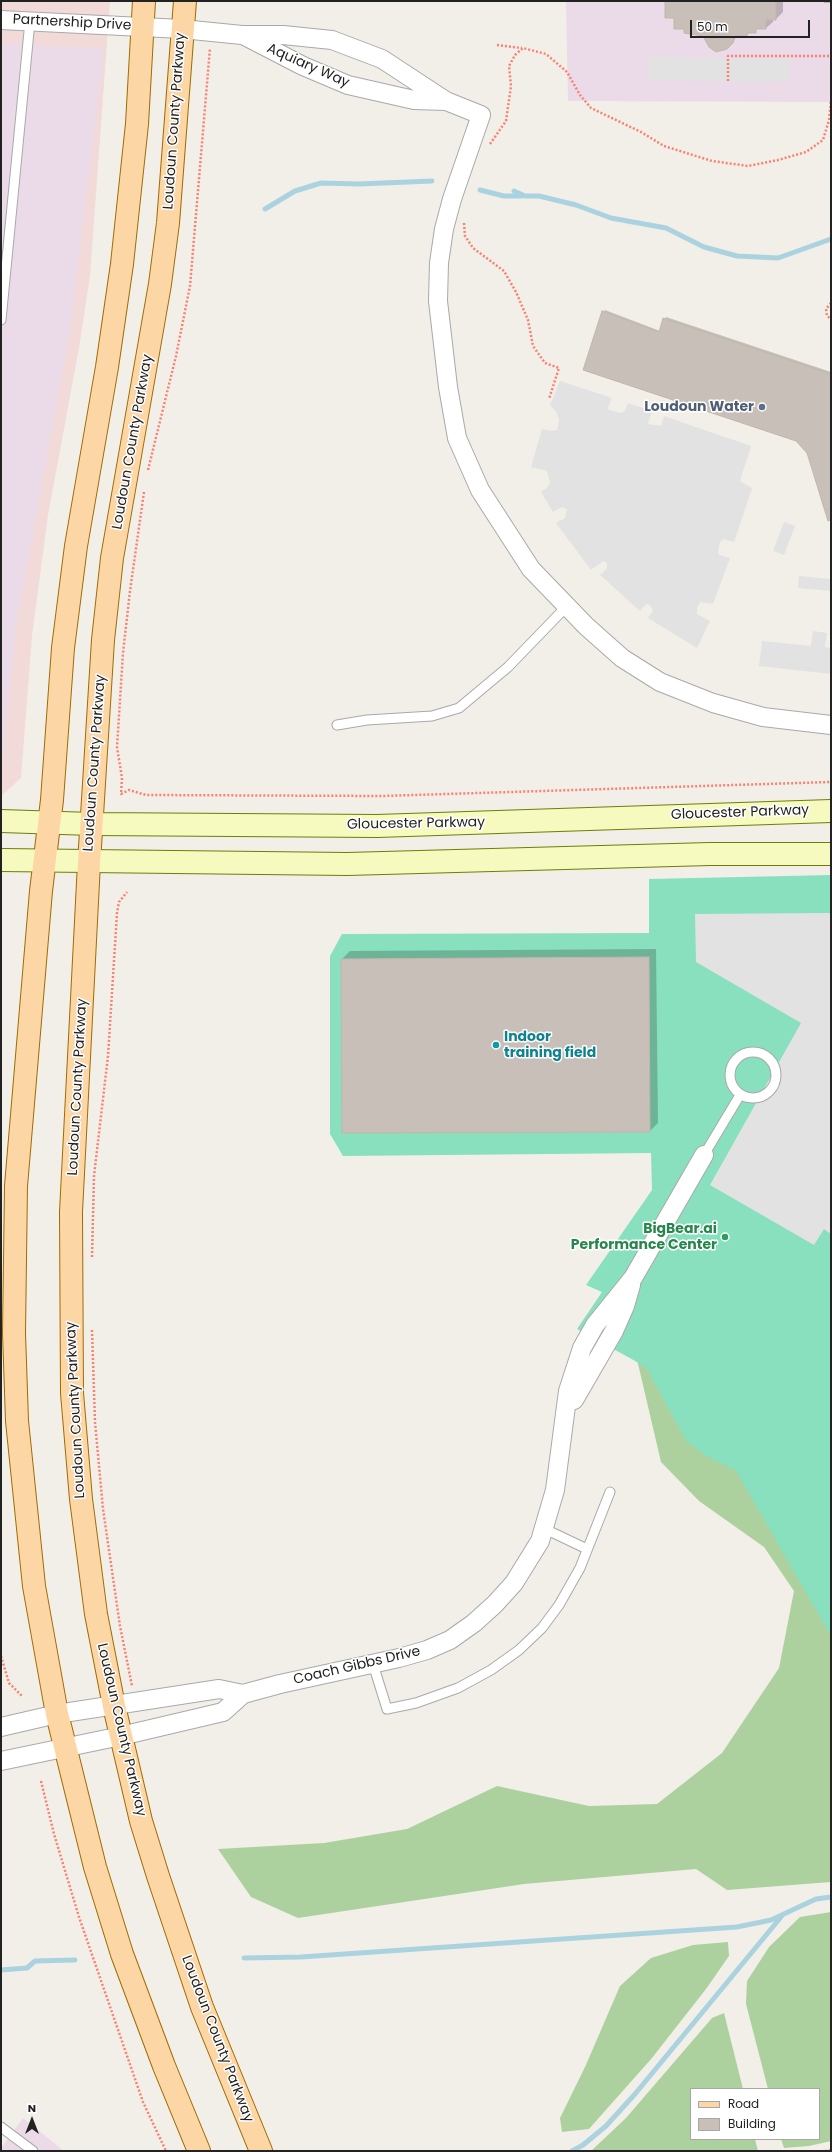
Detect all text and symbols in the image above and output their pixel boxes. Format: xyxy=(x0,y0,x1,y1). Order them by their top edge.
street label: Partnership Drive xyxy=(12,12,132,34)
scale bar xyxy=(692,12,812,38)
text: 50 m xyxy=(697,18,728,35)
street label: Loudoun County Parkway xyxy=(160,32,190,210)
street label: Aquiary Way xyxy=(264,40,352,92)
street label: Loudoun County Parkway xyxy=(109,353,157,531)
place label: Loudoun Water xyxy=(644,399,754,415)
marker: Loudoun Water xyxy=(757,402,767,412)
street label: Loudoun County Parkway xyxy=(80,674,110,852)
street label: Gloucester Parkway xyxy=(671,802,809,824)
street label: Gloucester Parkway xyxy=(347,814,485,834)
street label: Loudoun County Parkway xyxy=(65,998,91,1176)
place label: Indoor training field xyxy=(504,1029,596,1062)
marker: Indoor training field xyxy=(491,1040,501,1050)
place label: BigBear.ai Performance Center xyxy=(571,1221,717,1254)
marker: BigBear.ai Performance Center xyxy=(720,1232,730,1242)
street label: Loudoun County Parkway xyxy=(63,1321,89,1499)
street label: Loudoun County Parkway xyxy=(93,1642,149,1818)
street label: Coach Gibbs Drive xyxy=(292,1643,422,1689)
street label: Loudoun County Parkway xyxy=(177,1953,257,2125)
legend xyxy=(690,2088,820,2140)
text: Road xyxy=(728,2095,759,2112)
north arrow xyxy=(12,2100,52,2140)
text: N xyxy=(28,2100,36,2116)
text: Building xyxy=(728,2115,776,2132)

